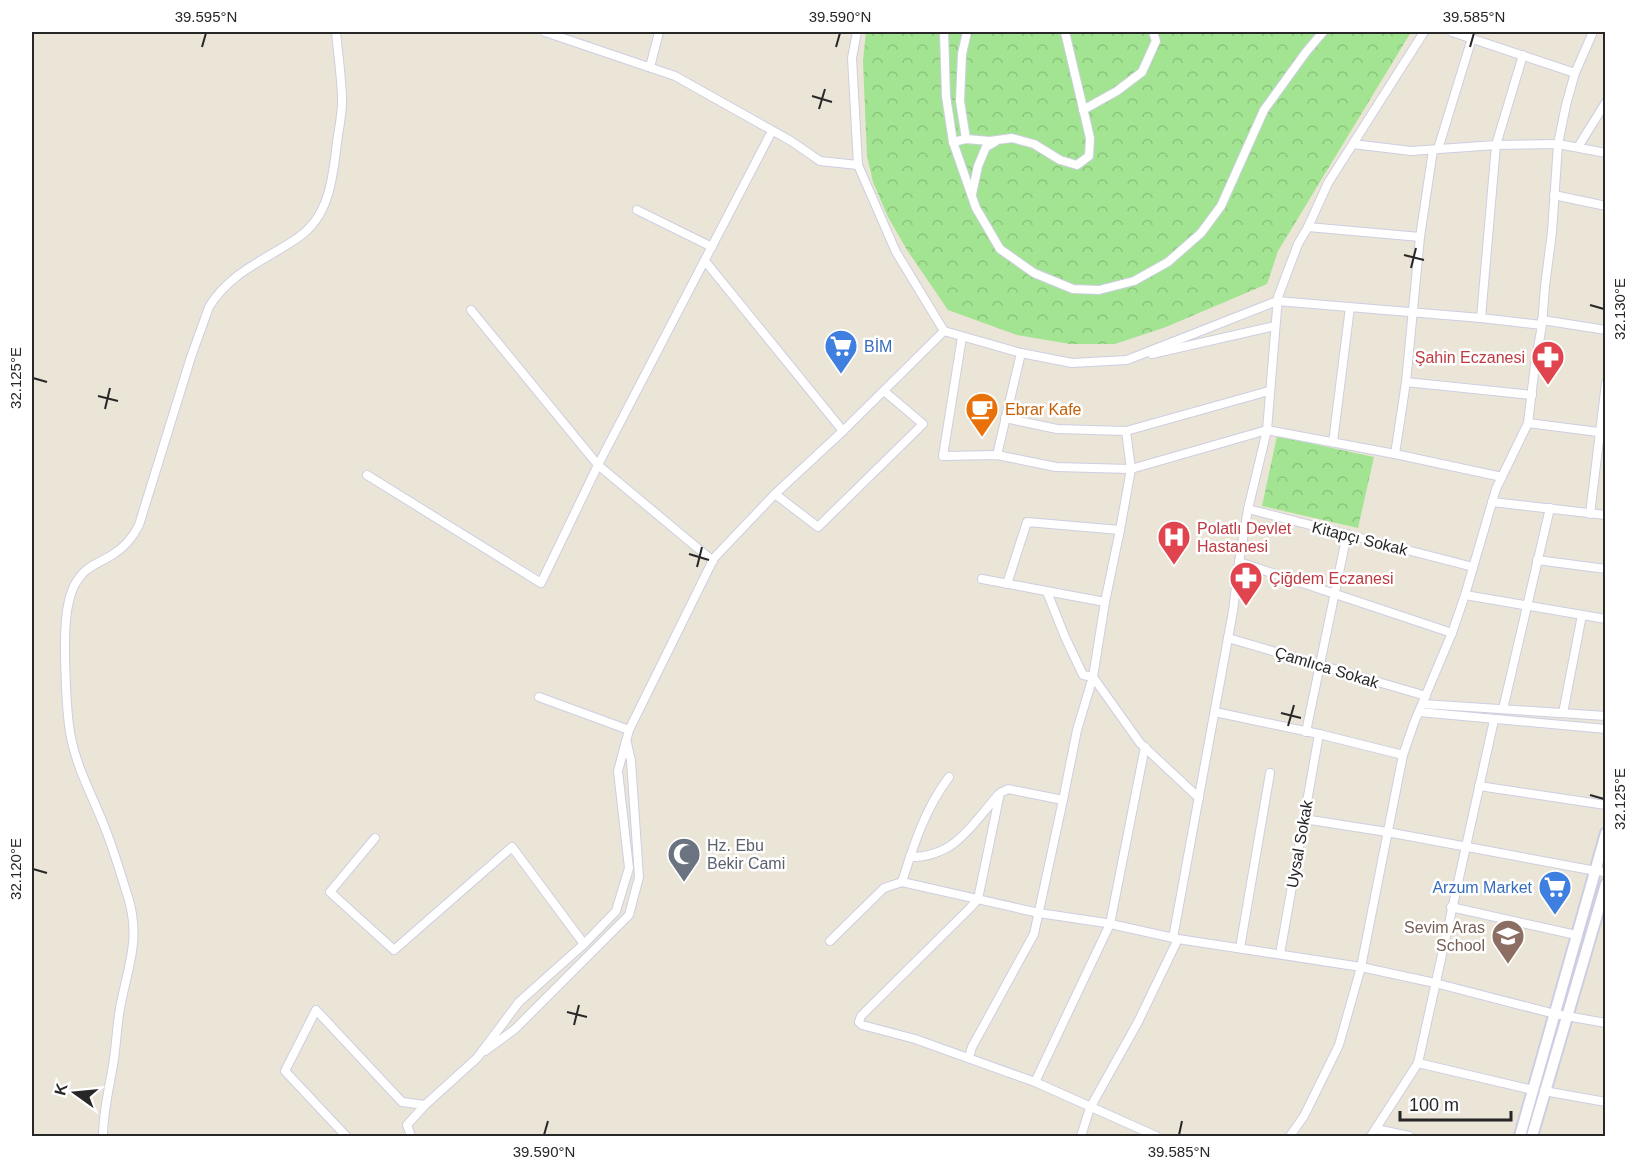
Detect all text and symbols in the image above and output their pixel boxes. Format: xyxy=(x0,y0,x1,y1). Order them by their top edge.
text: 39.595°N xyxy=(175,8,237,25)
text: 39.590°N xyxy=(809,8,871,25)
text: 39.585°N xyxy=(1443,8,1505,25)
text: 32.130°E xyxy=(1611,278,1628,340)
supermarket icon: BİM xyxy=(823,328,859,375)
place label: BİM xyxy=(864,337,892,355)
pharmacy icon: Şahin Eczanesi xyxy=(1530,339,1566,386)
text: 32.125°E xyxy=(7,347,24,409)
place label: Şahin Eczanesi xyxy=(1415,349,1525,366)
cafe icon: Ebrar Kafe xyxy=(964,391,1000,438)
place label: Ebrar Kafe xyxy=(1005,401,1082,418)
street label: Kitapçı Sokak xyxy=(1310,518,1410,559)
hospital icon: Polatlı Devlet Hastanesi xyxy=(1156,519,1192,566)
place label: Polatlı Devlet Hastanesi xyxy=(1197,520,1292,555)
pharmacy icon: Çiğdem Eczanesi xyxy=(1228,560,1264,607)
place label: Çiğdem Eczanesi xyxy=(1269,570,1394,587)
street label: Çamlıca Sokak xyxy=(1273,644,1382,692)
text: 32.125°E xyxy=(1611,768,1628,830)
street label: Uysal Sokak xyxy=(1283,798,1316,889)
mosque icon: Hz. Ebu Bekir Cami xyxy=(666,836,702,883)
place label: Hz. Ebu Bekir Cami xyxy=(707,837,785,872)
text: 32.120°E xyxy=(7,838,24,900)
supermarket icon: Arzum Market xyxy=(1537,869,1573,916)
place label: Arzum Market xyxy=(1432,879,1533,896)
school or university icon: Sevim Aras School xyxy=(1490,918,1526,965)
place label: Sevim Aras School xyxy=(1404,919,1485,954)
north arrow xyxy=(45,1063,105,1123)
text: K xyxy=(51,1081,71,1097)
scale bar xyxy=(1400,1084,1511,1122)
text: 100 m xyxy=(1409,1095,1459,1115)
text: 39.590°N xyxy=(513,1143,575,1160)
text: 39.585°N xyxy=(1148,1143,1210,1160)

